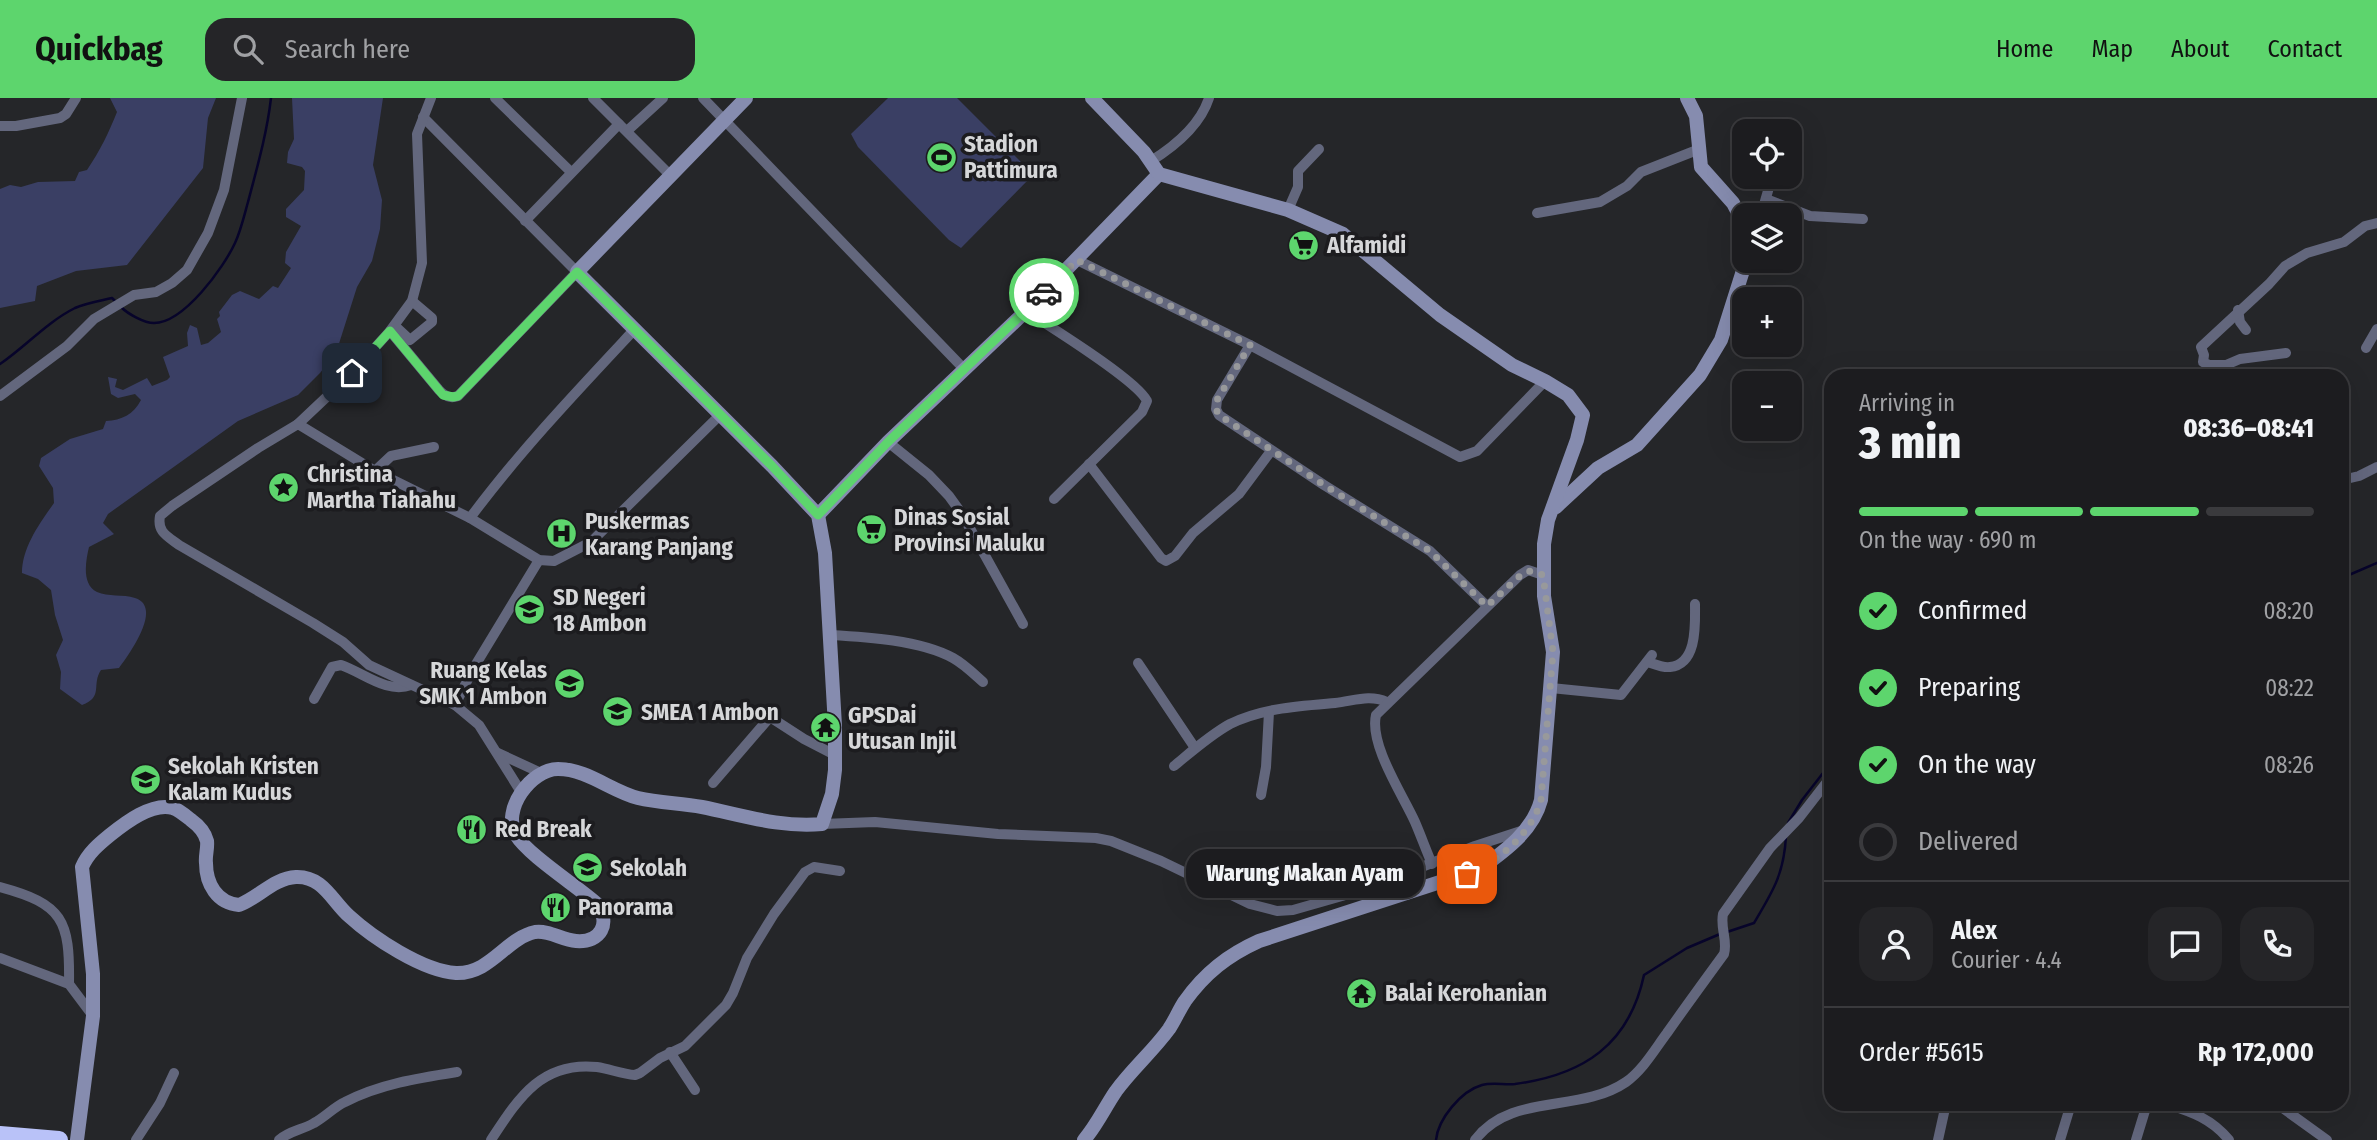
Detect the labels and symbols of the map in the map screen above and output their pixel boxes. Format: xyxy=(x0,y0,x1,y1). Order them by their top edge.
place label: Stadion Pattimura xyxy=(964,130,1058,184)
sports icon: Stadion Pattimura xyxy=(924,140,958,174)
supermarket icon: Alfamidi xyxy=(1287,228,1321,262)
place label: Alfamidi xyxy=(1326,231,1406,259)
courier xyxy=(1009,258,1079,328)
pin xyxy=(322,343,382,403)
place label: Christina Martha Tiahahu xyxy=(307,460,456,514)
place icon: Christina Martha Tiahahu xyxy=(267,470,301,504)
place label: Dinas Sosial Provinsi Maluku xyxy=(894,503,1045,557)
place label: Puskermas Karang Panjang xyxy=(585,507,733,561)
supermarket icon: Dinas Sosial Provinsi Maluku xyxy=(854,513,888,547)
hospital icon: Puskermas Karang Panjang xyxy=(545,517,579,551)
place label: SD Negeri 18 Ambon xyxy=(553,583,647,637)
school or university icon: SD Negeri 18 Ambon xyxy=(513,593,547,627)
place label: Ruang Kelas SMK 1 Ambon xyxy=(419,656,547,710)
school or university icon: Ruang Kelas SMK 1 Ambon xyxy=(553,666,587,700)
school or university icon: SMEA 1 Ambon xyxy=(601,695,635,729)
place label: SMEA 1 Ambon xyxy=(641,698,779,726)
place label: GPSDai Utusan Injil xyxy=(848,701,957,755)
temple icon: GPSDai Utusan Injil xyxy=(808,711,842,745)
place label: Sekolah Kristen Kalam Kudus xyxy=(168,752,319,806)
school or university icon: Sekolah Kristen Kalam Kudus xyxy=(128,762,162,796)
restaurant icon: Red Break xyxy=(455,812,489,846)
place label: Red Break xyxy=(495,815,592,843)
pin xyxy=(1437,844,1497,904)
callout: Warung Makan Ayam xyxy=(1187,850,1425,898)
school or university icon: Sekolah xyxy=(570,851,604,885)
place label: Sekolah xyxy=(610,854,687,882)
restaurant icon: Panorama xyxy=(538,890,572,924)
place label: Panorama xyxy=(578,893,673,921)
temple icon: Balai Kerohanian xyxy=(1345,976,1379,1010)
place label: Balai Kerohanian xyxy=(1385,979,1547,1007)

